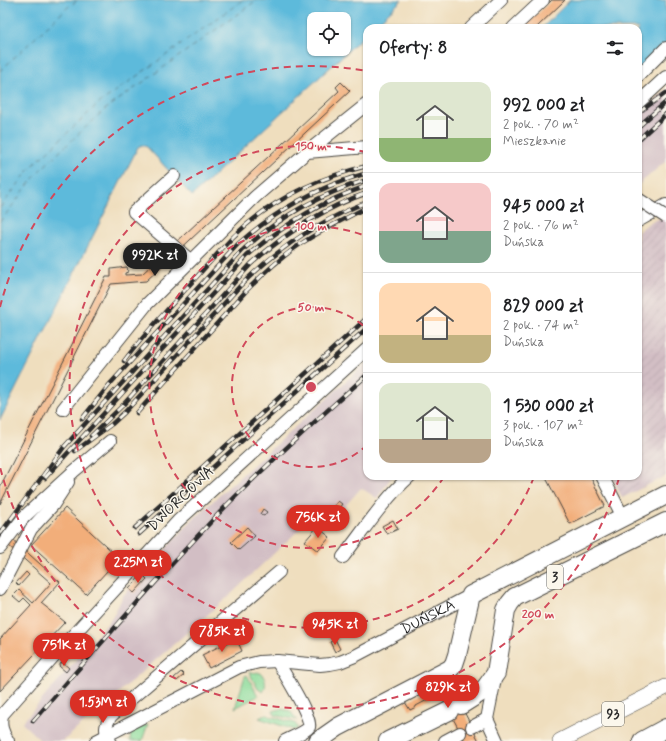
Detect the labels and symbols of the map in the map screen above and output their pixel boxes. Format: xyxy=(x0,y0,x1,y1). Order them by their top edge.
text: 150 m xyxy=(295,139,327,155)
text: 100 m xyxy=(295,219,328,235)
pin: 992K zł xyxy=(118,243,192,277)
text: 50 m xyxy=(298,300,325,316)
centre of rings xyxy=(304,380,318,394)
street label: DWORCOWA xyxy=(143,462,219,536)
pin: 756K zł xyxy=(281,505,355,539)
pin: 2.25M zł xyxy=(97,550,179,584)
road number: 3 xyxy=(547,565,563,589)
street label: DUŃSKA xyxy=(398,595,459,640)
text: 200 m xyxy=(522,607,555,623)
pin: 945K zł xyxy=(298,612,372,646)
pin: 785K zł xyxy=(185,619,259,653)
pin: 751K zł xyxy=(27,633,101,667)
pin: 829K zł xyxy=(411,675,485,709)
pin: 1.53M zł xyxy=(62,690,144,724)
road number: 93 xyxy=(602,702,624,726)

